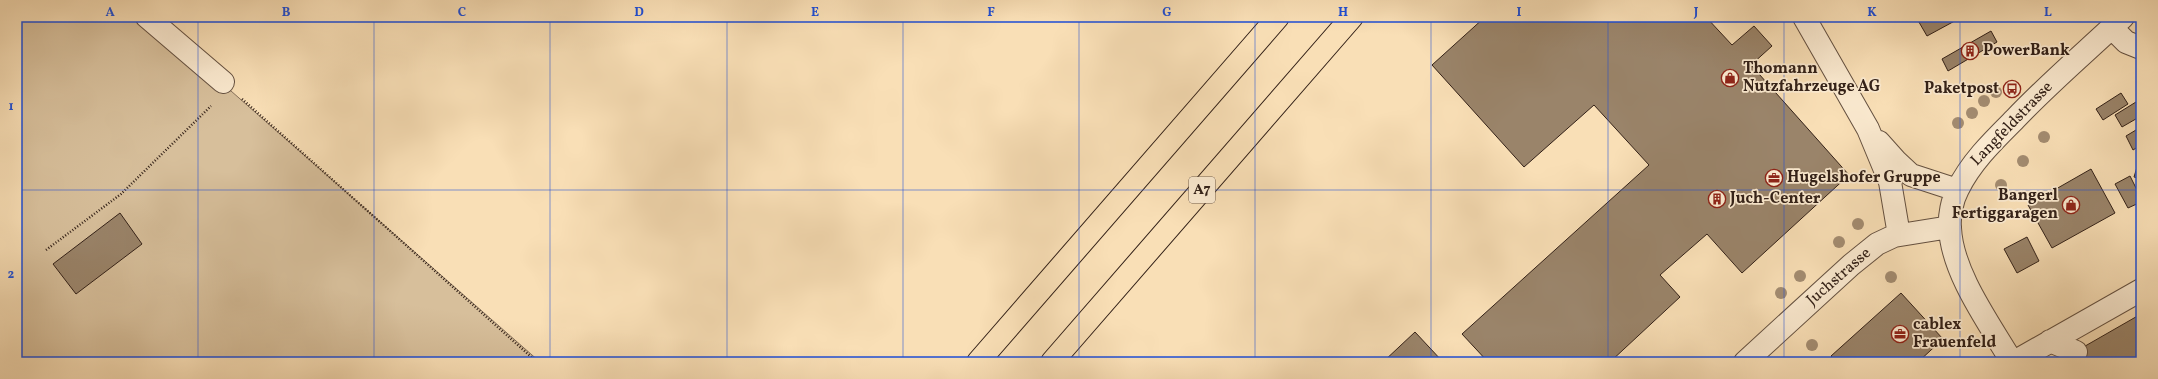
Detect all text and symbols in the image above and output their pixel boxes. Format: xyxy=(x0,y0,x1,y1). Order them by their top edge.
text: A xyxy=(105,4,115,22)
text: B xyxy=(282,4,291,22)
text: C xyxy=(458,4,466,22)
text: D xyxy=(634,4,644,22)
text: E xyxy=(811,4,819,22)
text: F xyxy=(987,4,995,22)
text: G xyxy=(1162,4,1172,22)
text: H xyxy=(1338,4,1348,22)
text: I xyxy=(1517,4,1522,22)
text: J xyxy=(1693,4,1699,22)
text: K xyxy=(1867,4,1877,22)
text: L xyxy=(2044,4,2052,22)
place label: PowerBank xyxy=(1983,40,2070,62)
building icon: PowerBank xyxy=(1960,41,1980,61)
place label: Thomann Nutzfahrzeuge AG xyxy=(1743,58,1880,98)
shop icon: Thomann Nutzfahrzeuge AG xyxy=(1720,68,1740,88)
street label: Langfeldstrasse xyxy=(1966,77,2058,171)
place label: Paketpost xyxy=(1924,78,1999,100)
bus stop icon: Paketpost xyxy=(2002,79,2022,99)
text: 1 xyxy=(8,98,14,116)
place label: Hugelshofer Gruppe xyxy=(1787,167,1941,189)
office icon: Hugelshofer Gruppe xyxy=(1764,168,1784,188)
road number: A7 xyxy=(1189,177,1215,203)
place label: Bangerl Fertiggaragen xyxy=(1952,185,2059,225)
place label: Juch-Center xyxy=(1729,188,1821,210)
building icon: Juch-Center xyxy=(1707,189,1727,209)
shop icon: Bangerl Fertiggaragen xyxy=(2061,195,2081,215)
street label: Juchstrasse xyxy=(1802,243,1876,311)
text: 2 xyxy=(8,266,15,284)
place label: cablex Frauenfeld xyxy=(1913,314,1996,354)
office icon: cablex Frauenfeld xyxy=(1890,324,1910,344)

